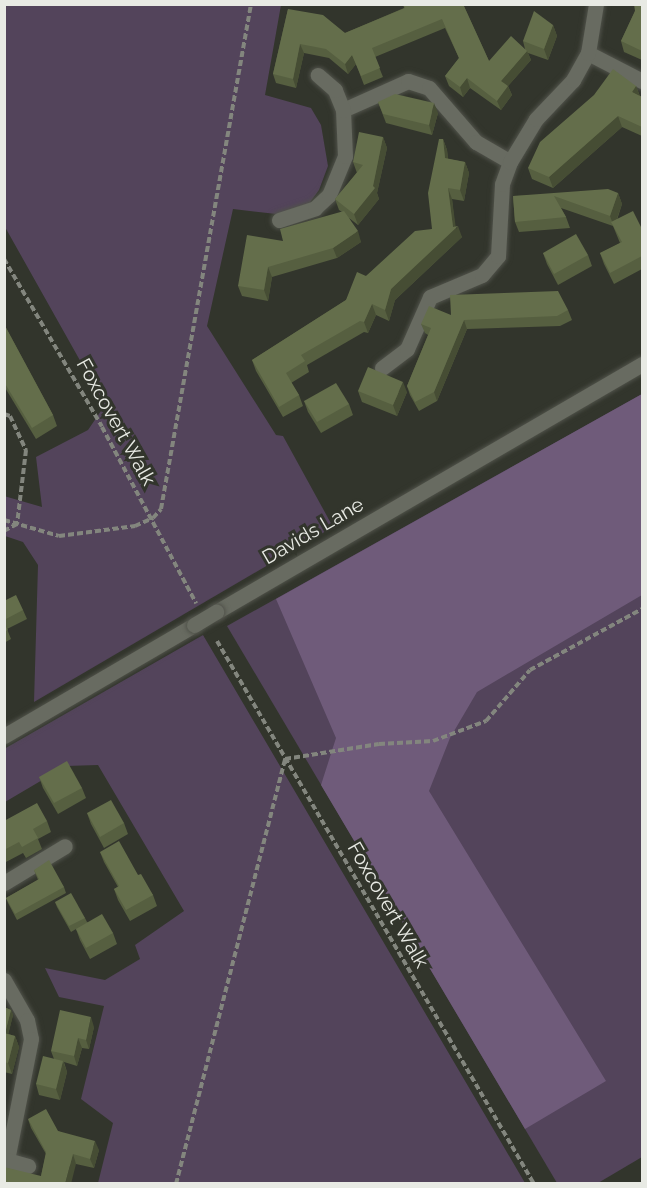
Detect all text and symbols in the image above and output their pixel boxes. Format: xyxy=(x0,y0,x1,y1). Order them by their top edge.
street label: Foxcovert Walk xyxy=(71,354,161,490)
street label: Davids Lane xyxy=(258,492,368,570)
street label: Foxcovert Walk xyxy=(342,837,434,973)

